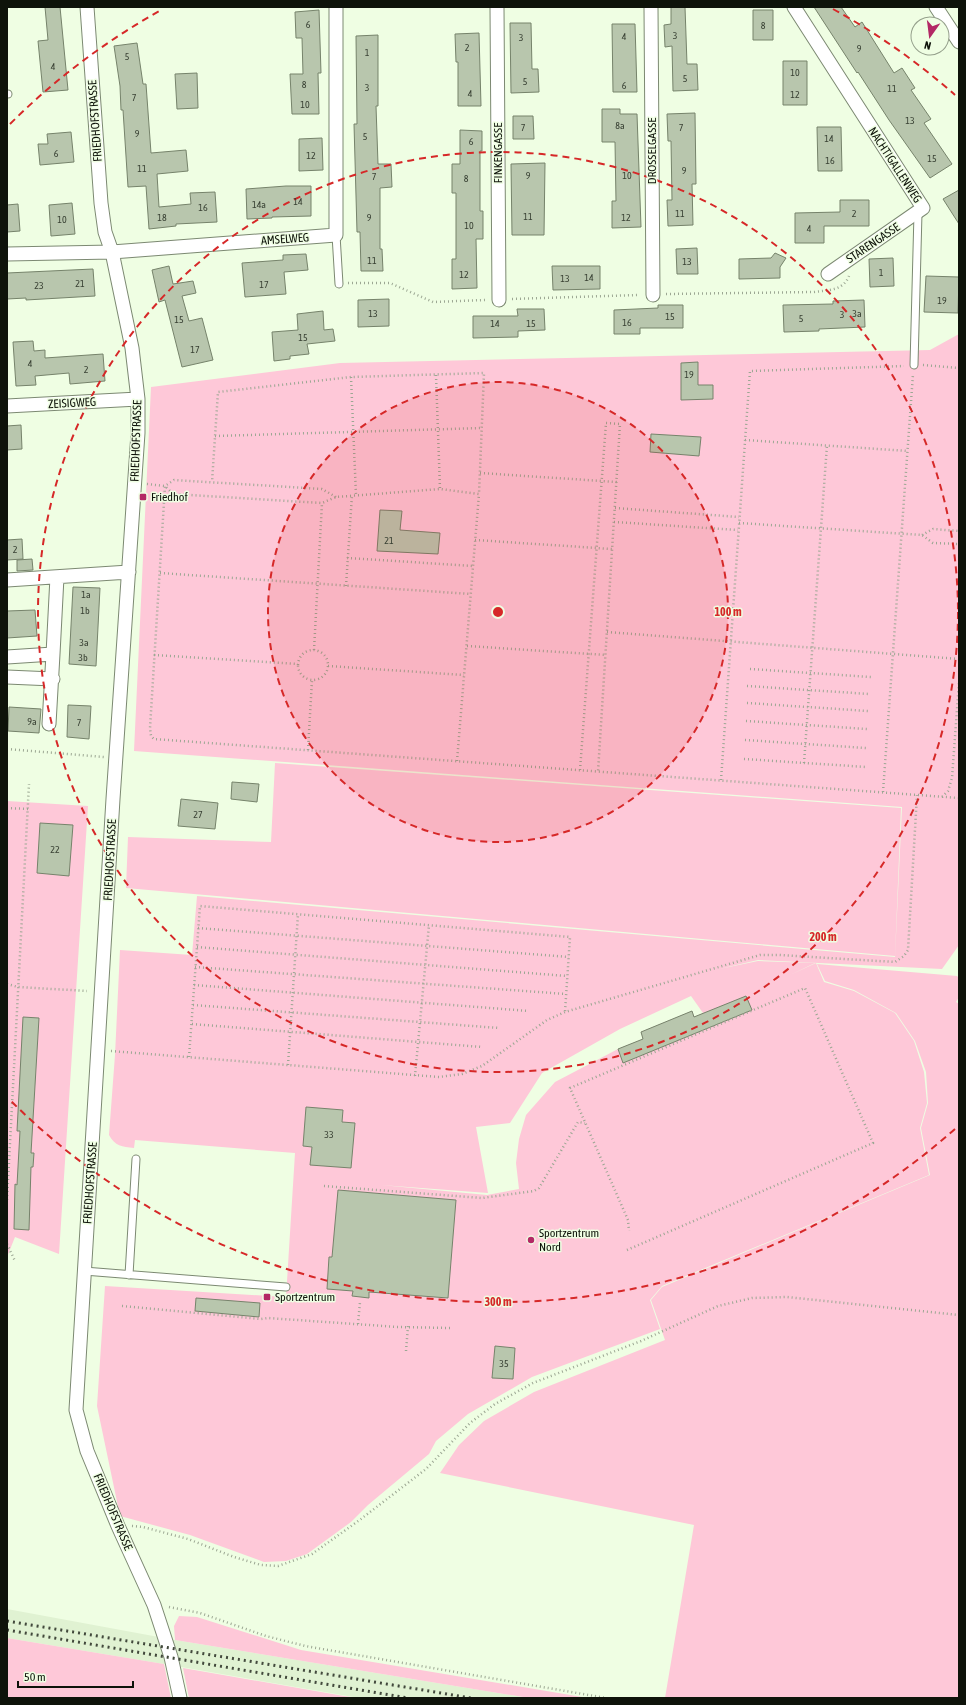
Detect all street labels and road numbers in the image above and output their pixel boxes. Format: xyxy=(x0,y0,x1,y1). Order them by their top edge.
street label: FRIEDHOFSTRASSE xyxy=(85,80,105,162)
street label: DROSSELGASSE xyxy=(645,118,659,184)
street label: FINKENGASSE xyxy=(491,123,505,183)
street label: NACHTIGALLENWEG xyxy=(865,124,925,206)
street label: STARENGASSE xyxy=(844,220,902,266)
street label: AMSELWEG xyxy=(260,230,310,248)
street label: ZEISIGWEG xyxy=(48,395,96,411)
street label: FRIEDHOFSTRASSE xyxy=(128,400,144,482)
street label: FRIEDHOFSTRASSE xyxy=(101,819,119,901)
street label: FRIEDHOFSTRASSE xyxy=(80,1142,100,1224)
street label: FRIEDHOFSTRASSE xyxy=(91,1472,135,1552)

